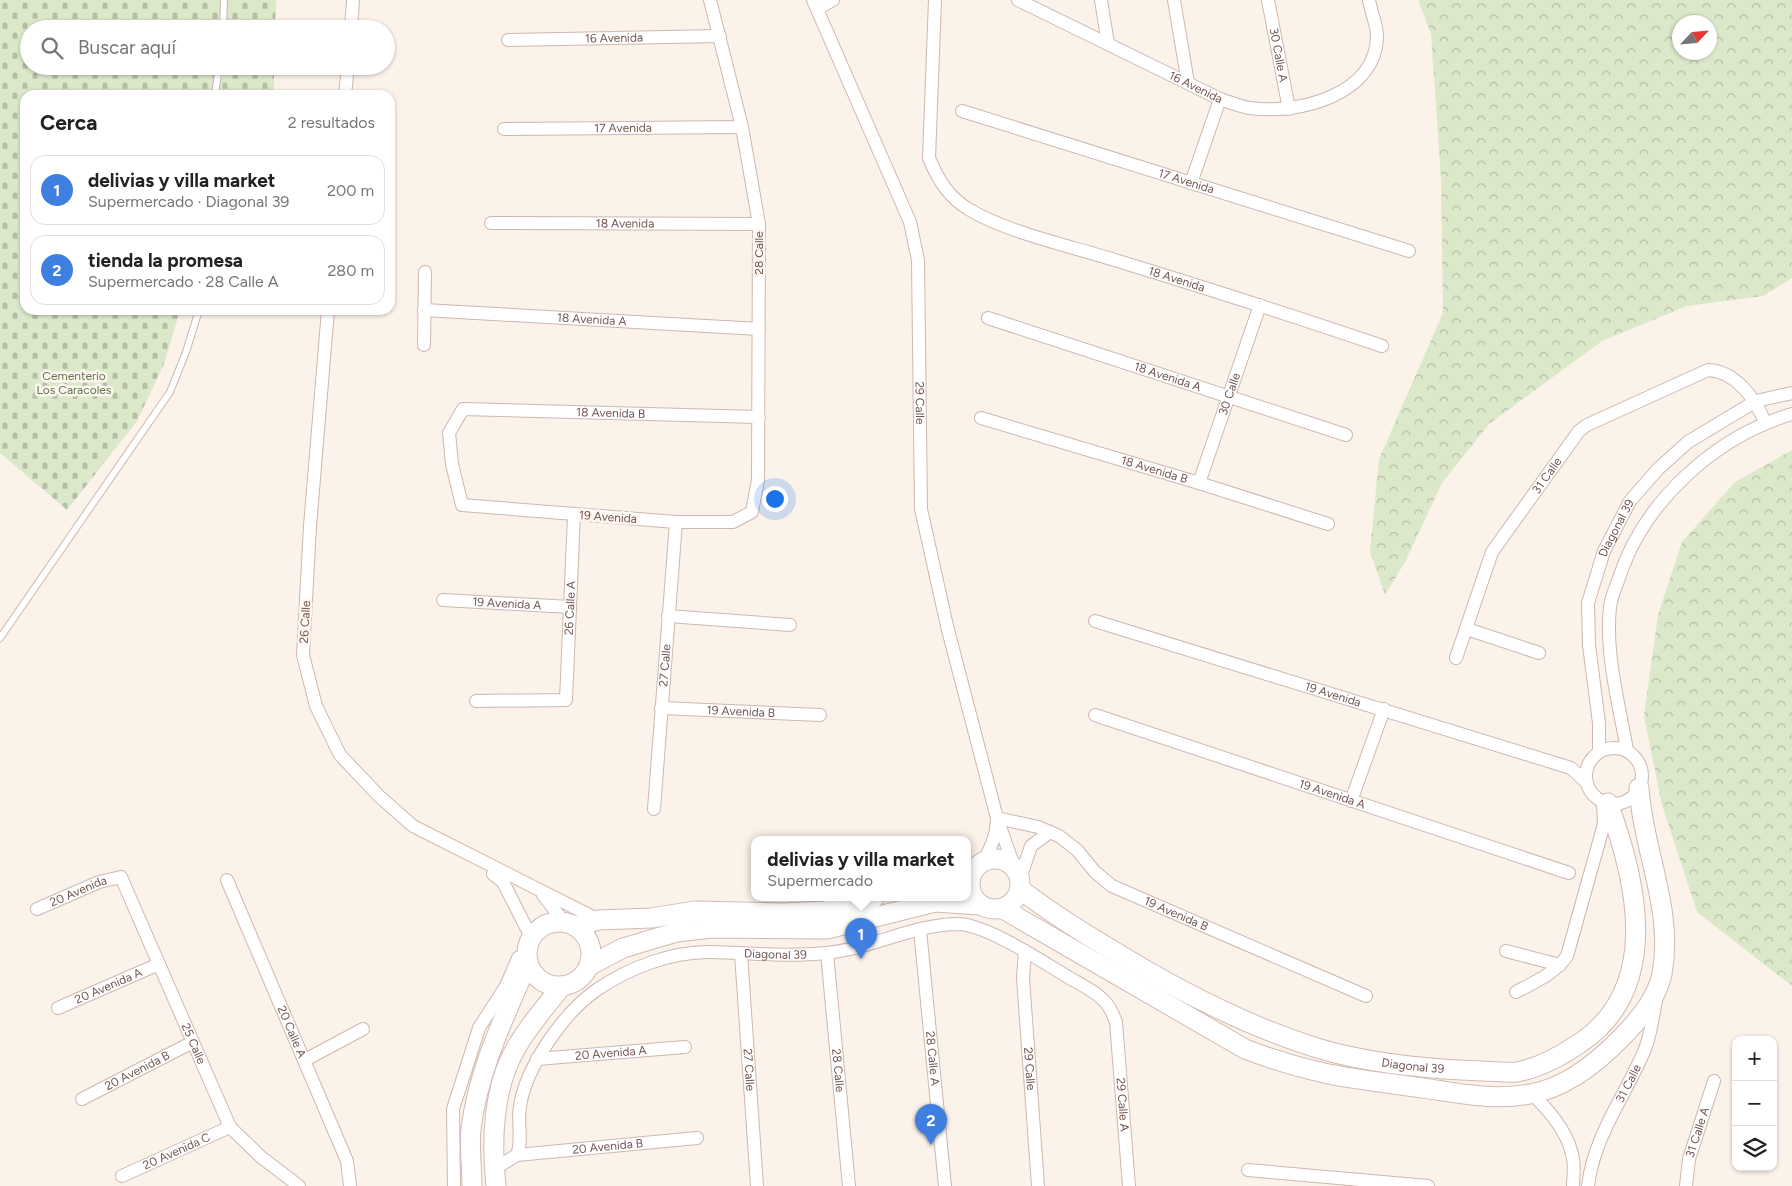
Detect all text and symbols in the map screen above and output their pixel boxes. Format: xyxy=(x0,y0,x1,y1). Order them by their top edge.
north arrow xyxy=(1672,15,1717,60)
search box xyxy=(20,20,395,75)
street label: 30 Calle A xyxy=(1267,27,1291,83)
street label: 16 Avenida xyxy=(585,30,643,46)
icon: search xyxy=(38,34,66,62)
text: Buscar aquí xyxy=(78,36,176,59)
street label: 16 Avenida xyxy=(1167,68,1225,106)
text: Cerca xyxy=(40,110,97,135)
text: 2 resultados xyxy=(288,113,375,132)
street label: 17 Avenida xyxy=(594,121,652,135)
street label: 17 Avenida xyxy=(1157,166,1216,197)
text: delivias y villa market xyxy=(88,169,275,192)
text: 1 xyxy=(54,181,60,200)
text: 200 m xyxy=(327,181,374,200)
text: Supermercado · Diagonal 39 xyxy=(88,192,289,211)
street label: 18 Avenida xyxy=(596,216,654,231)
street label: 28 Calle xyxy=(752,231,766,275)
text: tienda la promesa xyxy=(88,249,243,272)
text: 2 xyxy=(52,261,62,280)
text: 280 m xyxy=(327,261,374,280)
street label: 18 Avenida xyxy=(1147,264,1207,295)
text: Supermercado · 28 Calle A xyxy=(88,272,279,291)
street label: 18 Avenida A xyxy=(557,311,627,328)
street label: 18 Avenida A xyxy=(1132,359,1203,394)
park label: Cementerio Los Caracoles xyxy=(37,369,112,397)
street label: 30 Calle xyxy=(1216,371,1243,417)
street label: 29 Calle xyxy=(912,381,927,425)
street label: 18 Avenida B xyxy=(576,405,645,421)
street label: 18 Avenida B xyxy=(1119,453,1189,486)
street label: 31 Calle xyxy=(1529,455,1565,496)
your location xyxy=(762,486,788,512)
street label: Diagonal 39 xyxy=(1596,497,1637,558)
street label: 19 Avenida xyxy=(579,508,637,526)
street label: 26 Calle A xyxy=(562,581,578,635)
street label: 19 Avenida A xyxy=(472,595,542,612)
street label: 26 Calle xyxy=(297,600,313,644)
street label: 27 Calle xyxy=(656,643,674,687)
street label: 19 Avenida xyxy=(1303,679,1363,710)
street label: 19 Avenida B xyxy=(706,703,775,720)
street label: 19 Avenida A xyxy=(1297,776,1367,812)
popup xyxy=(751,836,971,901)
text: delivias y villa market xyxy=(767,848,955,871)
text: Supermercado xyxy=(767,871,873,890)
street label: 20 Avenida xyxy=(48,873,108,910)
street label: 19 Avenida B xyxy=(1142,894,1210,934)
pin: 1 xyxy=(845,918,877,959)
street label: Diagonal 39 xyxy=(744,946,807,962)
street label: 20 Avenida A xyxy=(73,965,144,1007)
street label: 20 Calle A xyxy=(275,1004,309,1060)
street label: 25 Calle xyxy=(179,1021,209,1067)
street label: 28 Calle A xyxy=(923,1030,942,1086)
map controls xyxy=(1732,1036,1777,1171)
button: + xyxy=(1732,1036,1777,1081)
street label: 20 Avenida A xyxy=(574,1043,647,1063)
street label: 29 Calle xyxy=(1021,1047,1038,1091)
street label: 20 Avenida B xyxy=(102,1048,172,1093)
street label: 27 Calle xyxy=(741,1048,757,1092)
street label: 28 Calle xyxy=(829,1048,847,1093)
street label: Diagonal 39 xyxy=(1381,1056,1445,1076)
street label: 31 Calle xyxy=(1613,1062,1644,1105)
street label: 29 Calle A xyxy=(1113,1077,1132,1132)
button: − xyxy=(1732,1081,1777,1126)
pin: 2 xyxy=(915,1104,947,1145)
street label: 31 Calle A xyxy=(1683,1106,1712,1159)
button: layers xyxy=(1732,1126,1777,1171)
street label: 20 Avenida C xyxy=(141,1130,213,1173)
street label: 20 Avenida B xyxy=(572,1136,644,1157)

